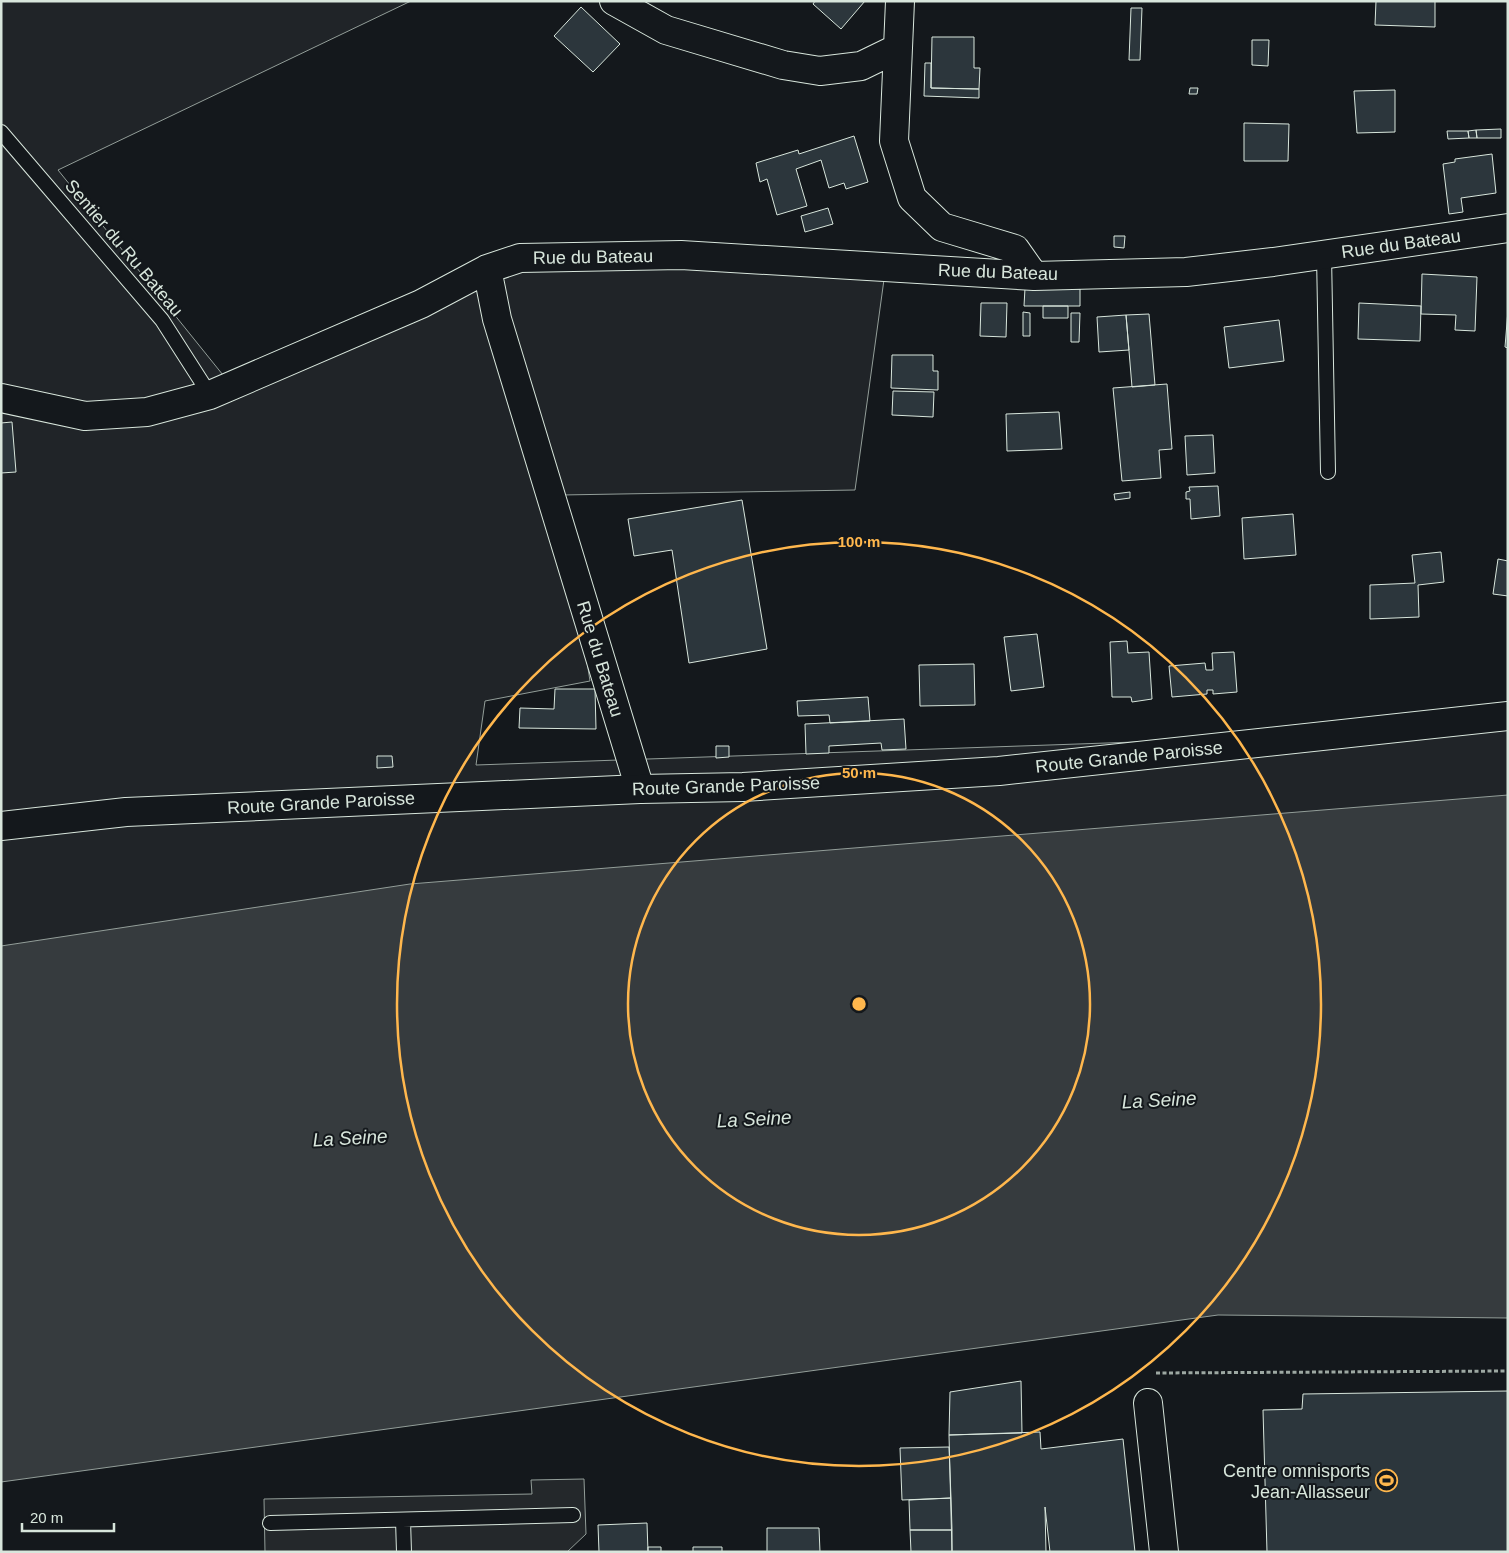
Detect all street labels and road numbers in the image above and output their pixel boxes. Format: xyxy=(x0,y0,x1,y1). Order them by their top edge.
street label: Sentier du Ru Bateau xyxy=(61,176,187,320)
street label: Rue du Bateau xyxy=(1340,226,1462,262)
street label: Rue du Bateau xyxy=(533,246,653,268)
street label: Rue du Bateau xyxy=(938,260,1058,284)
street label: Rue du Bateau xyxy=(573,599,627,719)
street label: Route Grande Paroisse xyxy=(1034,737,1224,777)
street label: Route Grande Paroisse xyxy=(632,773,820,799)
street label: Route Grande Paroisse xyxy=(227,788,415,818)

